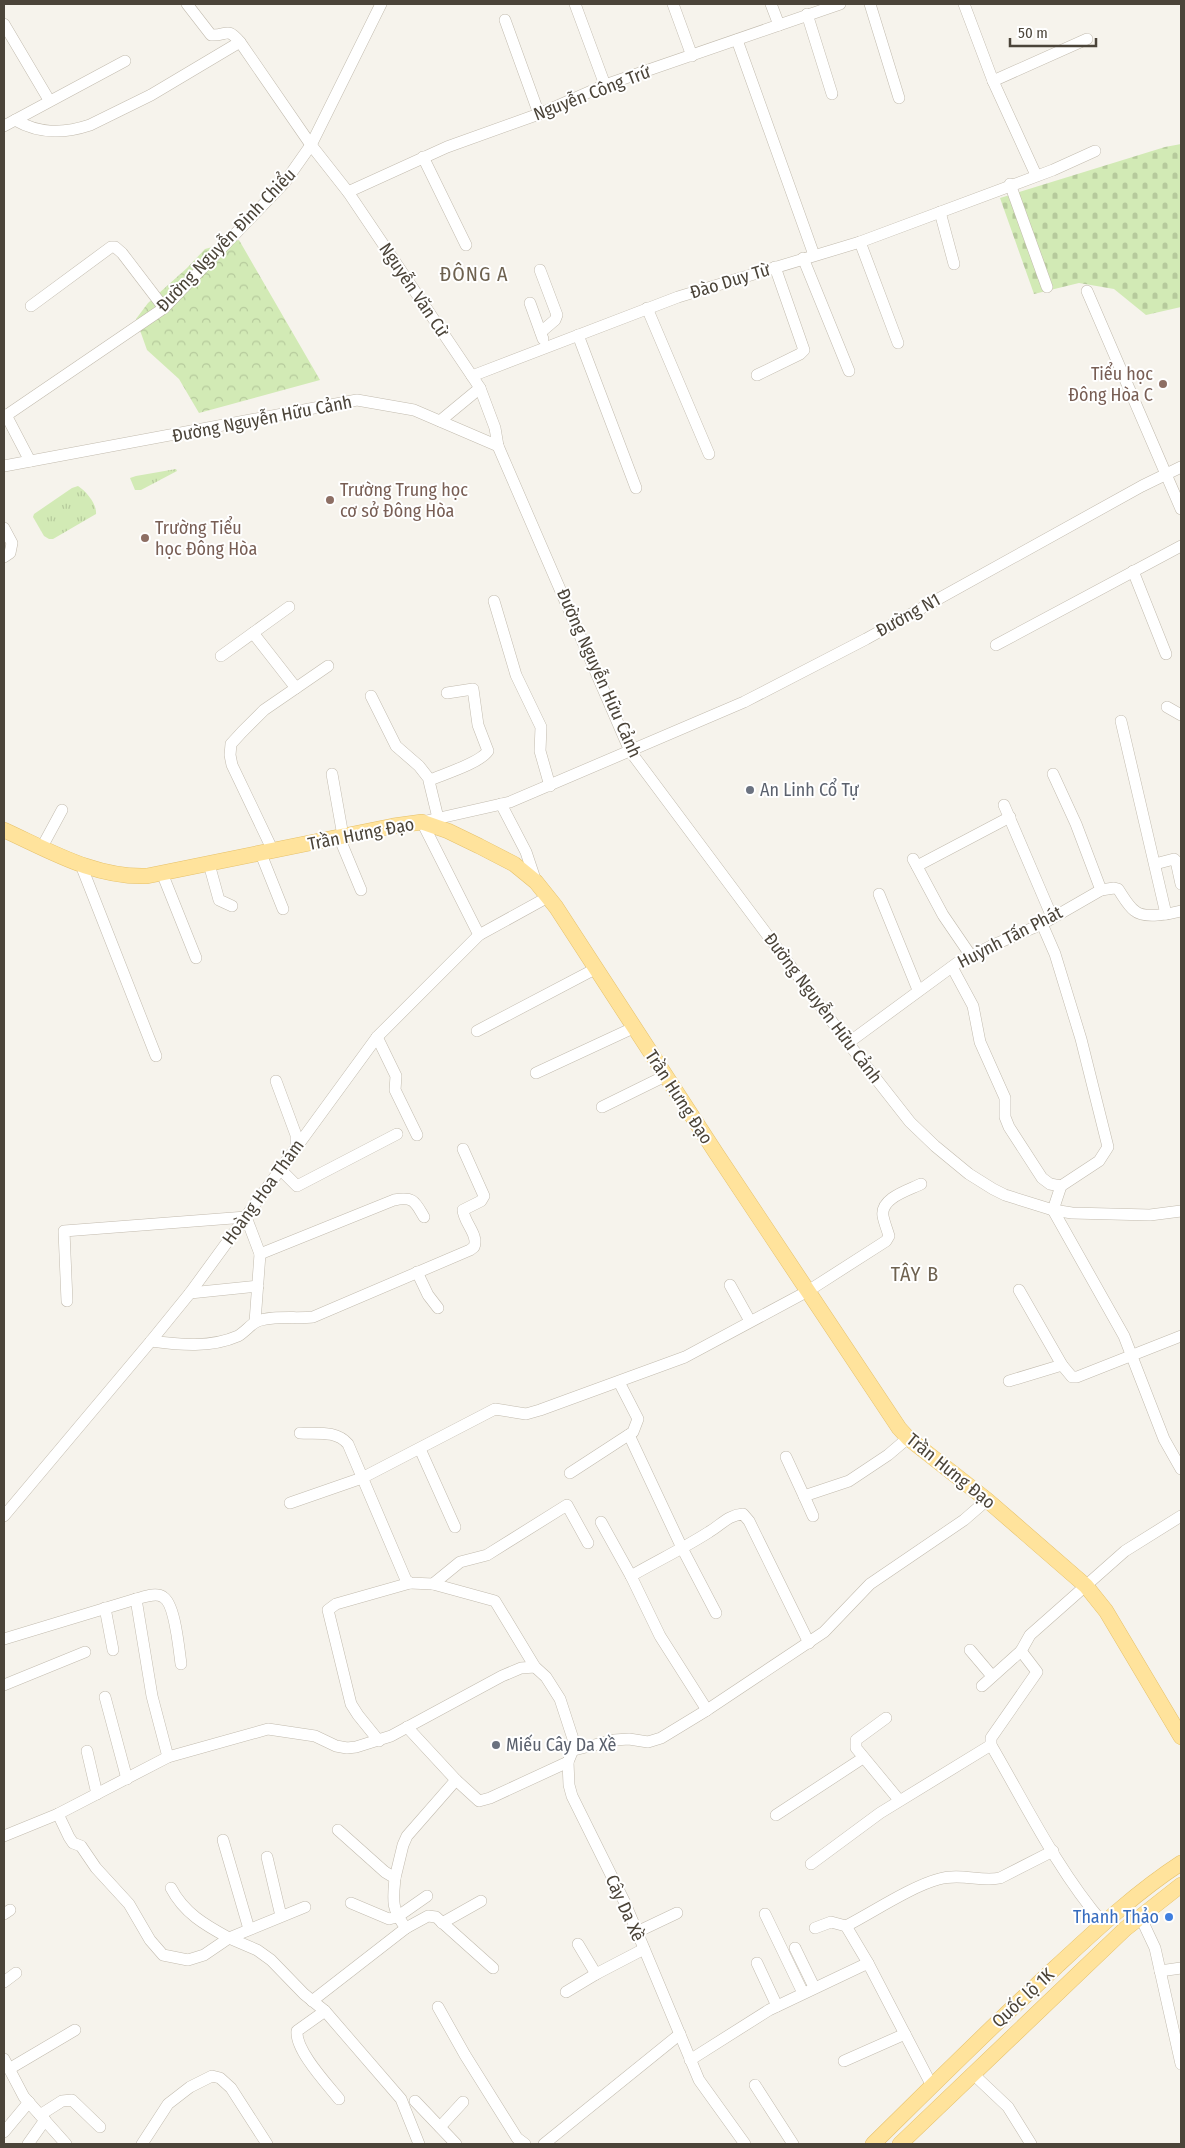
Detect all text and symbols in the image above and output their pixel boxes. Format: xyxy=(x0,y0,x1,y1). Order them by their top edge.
scale bar xyxy=(1010,15,1096,47)
text: 50 m xyxy=(1018,24,1048,42)
street label: Nguyễn Công Trứ xyxy=(530,61,654,125)
street label: Đường Nguyễn Đình Chiểu xyxy=(151,163,300,316)
street label: Nguyễn Văn Cừ xyxy=(374,239,454,341)
street label: Đào Duy Từ xyxy=(687,258,773,304)
district label: ĐÔNG A xyxy=(439,262,509,286)
place label: Tiểu học Đông Hòa C xyxy=(1068,362,1153,406)
marker: Tiểu học Đông Hòa C xyxy=(1157,378,1169,390)
street label: Đường Nguyễn Hữu Cảnh xyxy=(170,391,354,447)
place label: Trường Trung học cơ sở Đông Hòa xyxy=(340,479,468,522)
marker: Trường Trung học cơ sở Đông Hòa xyxy=(324,494,336,506)
place label: Trường Tiểu học Đông Hòa xyxy=(155,516,257,560)
marker: Trường Tiểu học Đông Hòa xyxy=(139,532,151,544)
street label: Đường Nguyễn Hữu Cảnh xyxy=(552,585,646,761)
street label: Đường N1 xyxy=(872,588,944,642)
place label: An Linh Cổ Tự xyxy=(760,778,859,801)
marker: An Linh Cổ Tự xyxy=(744,784,756,796)
street label: Trần Hưng Đạo xyxy=(306,813,416,855)
street label: Huỳnh Tấn Phát xyxy=(954,901,1066,973)
street label: Đường Nguyễn Hữu Cảnh xyxy=(759,928,887,1088)
street label: Trần Hưng Đạo xyxy=(640,1046,718,1148)
street label: Hoàng Hoa Thám xyxy=(217,1135,309,1249)
district label: TÂY B xyxy=(891,1262,939,1286)
street label: Trần Hưng Đạo xyxy=(902,1429,1000,1513)
place label: Miếu Cây Da Xề xyxy=(506,1734,617,1756)
marker: Miếu Cây Da Xề xyxy=(490,1739,502,1751)
street label: Cây Da Xề xyxy=(601,1871,649,1945)
place label: Thanh Thảo xyxy=(1073,1906,1159,1928)
marker: Thanh Thảo xyxy=(1163,1911,1175,1923)
street label: Quốc lộ 1K xyxy=(987,1963,1059,2032)

